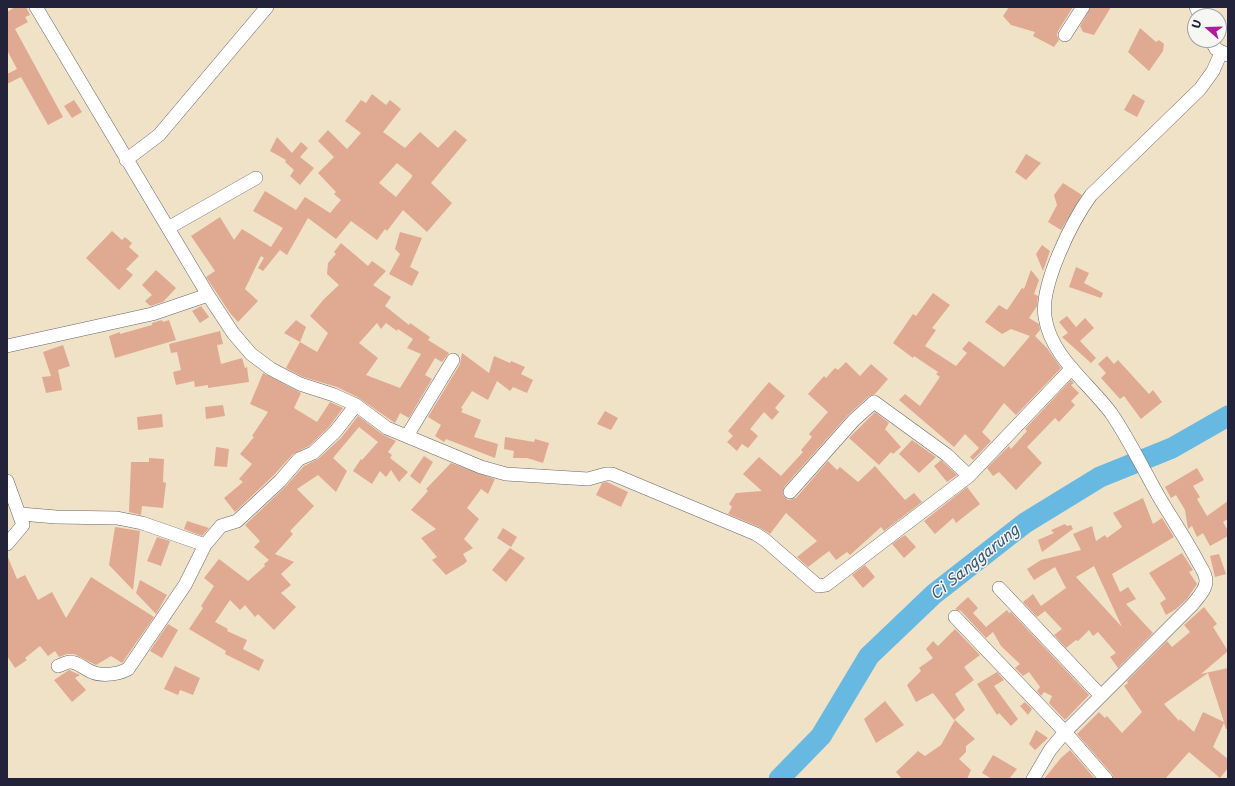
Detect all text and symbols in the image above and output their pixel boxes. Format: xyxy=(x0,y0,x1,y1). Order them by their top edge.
north arrow xyxy=(1187,8,1227,48)
text: U xyxy=(1187,17,1206,31)
water label: Ci Sanggarung xyxy=(927,522,1023,604)

